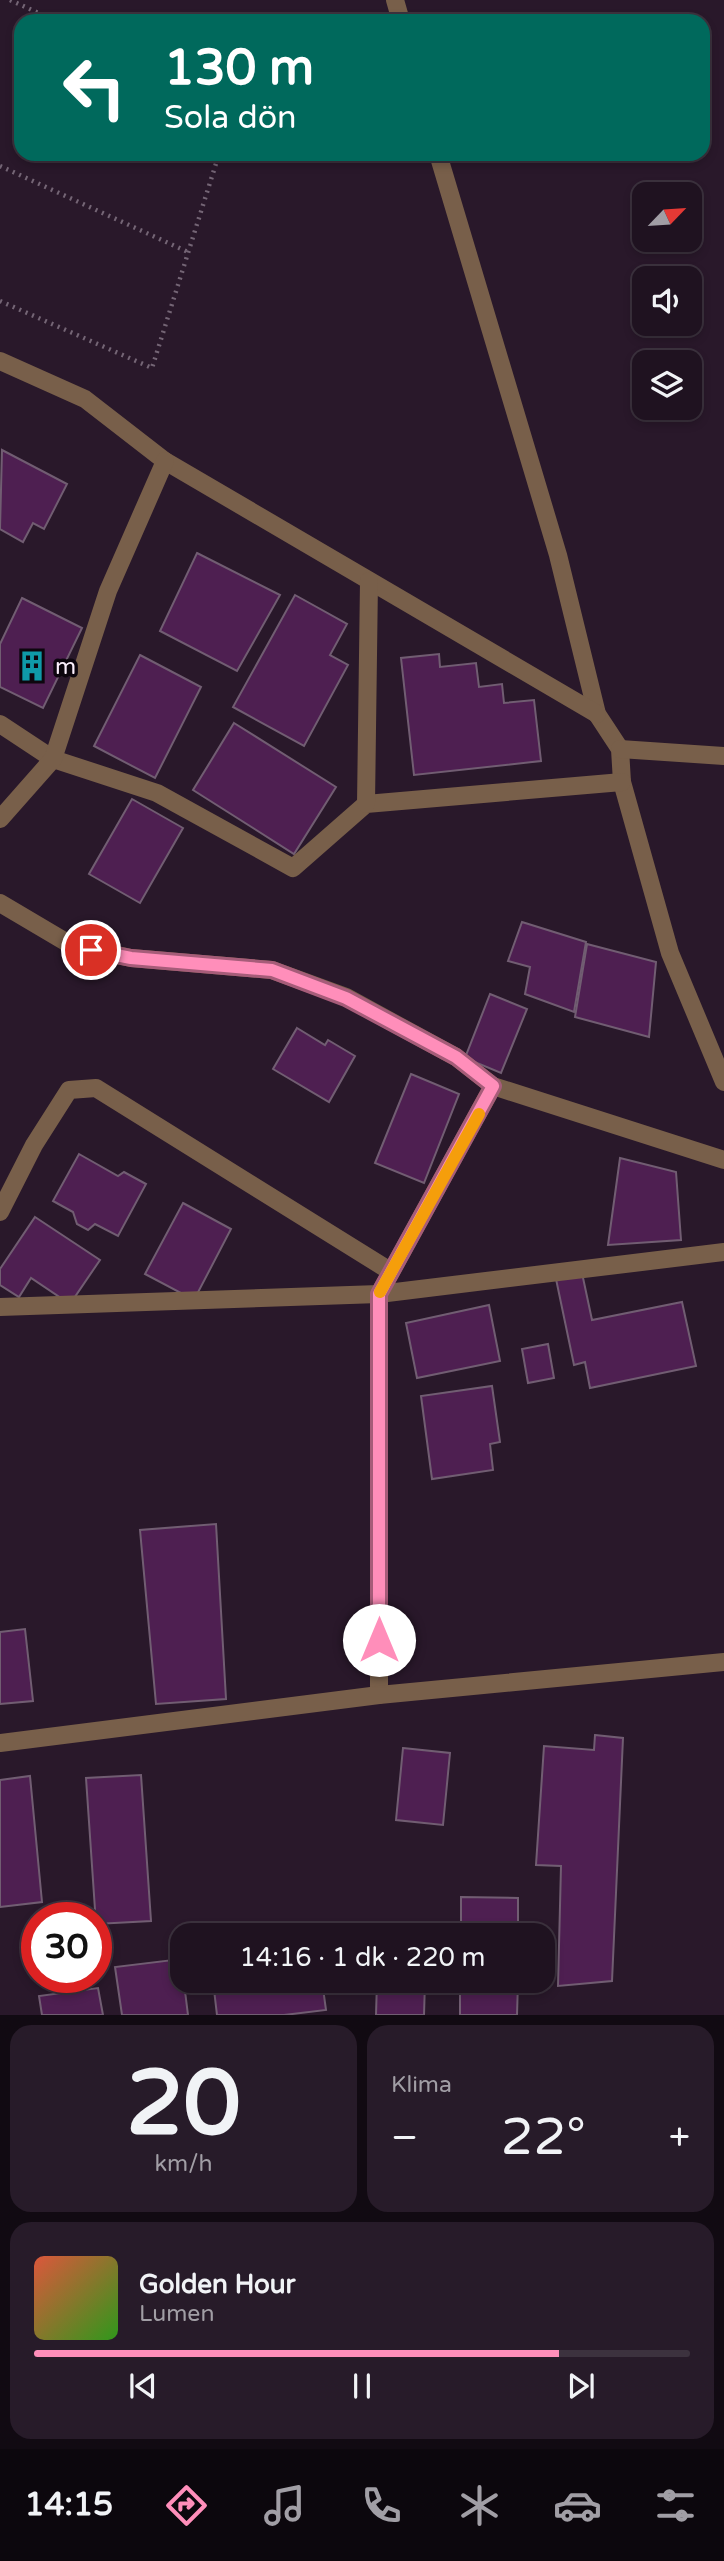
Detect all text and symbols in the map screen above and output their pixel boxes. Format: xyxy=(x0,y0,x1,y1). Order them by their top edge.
text: 130 m xyxy=(164,39,314,98)
icon: left xyxy=(49,42,140,133)
text: Sola dön xyxy=(164,99,297,137)
north arrow xyxy=(632,182,702,252)
map controls xyxy=(632,182,702,420)
button: sound xyxy=(632,266,702,336)
button: layers xyxy=(632,350,702,420)
building icon: m xyxy=(15,649,49,683)
place label: m xyxy=(55,653,76,681)
pin xyxy=(61,920,121,980)
icon: arrive xyxy=(72,931,110,969)
position arrow xyxy=(342,1603,416,1677)
speed limit sign: 30 xyxy=(21,1902,112,1993)
text: 14:16 · 1 dk · 220 m xyxy=(240,1942,485,1973)
text: 20 xyxy=(126,2049,241,2159)
text: Klima xyxy=(391,2071,452,2099)
text: 22° xyxy=(501,2106,586,2169)
text: − xyxy=(391,2115,418,2161)
text: + xyxy=(669,2115,690,2161)
text: km/h xyxy=(155,2150,212,2178)
text: Golden Hour xyxy=(139,2269,296,2300)
text: Lumen xyxy=(139,2300,214,2328)
icon: previous xyxy=(124,2367,162,2405)
icon: pause xyxy=(343,2367,381,2405)
icon: next xyxy=(562,2367,600,2405)
icon: directions xyxy=(162,2481,211,2530)
icon: music xyxy=(260,2481,309,2530)
icon: phone xyxy=(357,2481,406,2530)
icon: climate xyxy=(455,2481,504,2530)
icon: car xyxy=(553,2481,602,2530)
icon: filters xyxy=(651,2481,700,2530)
text: 14:15 xyxy=(24,2486,113,2524)

